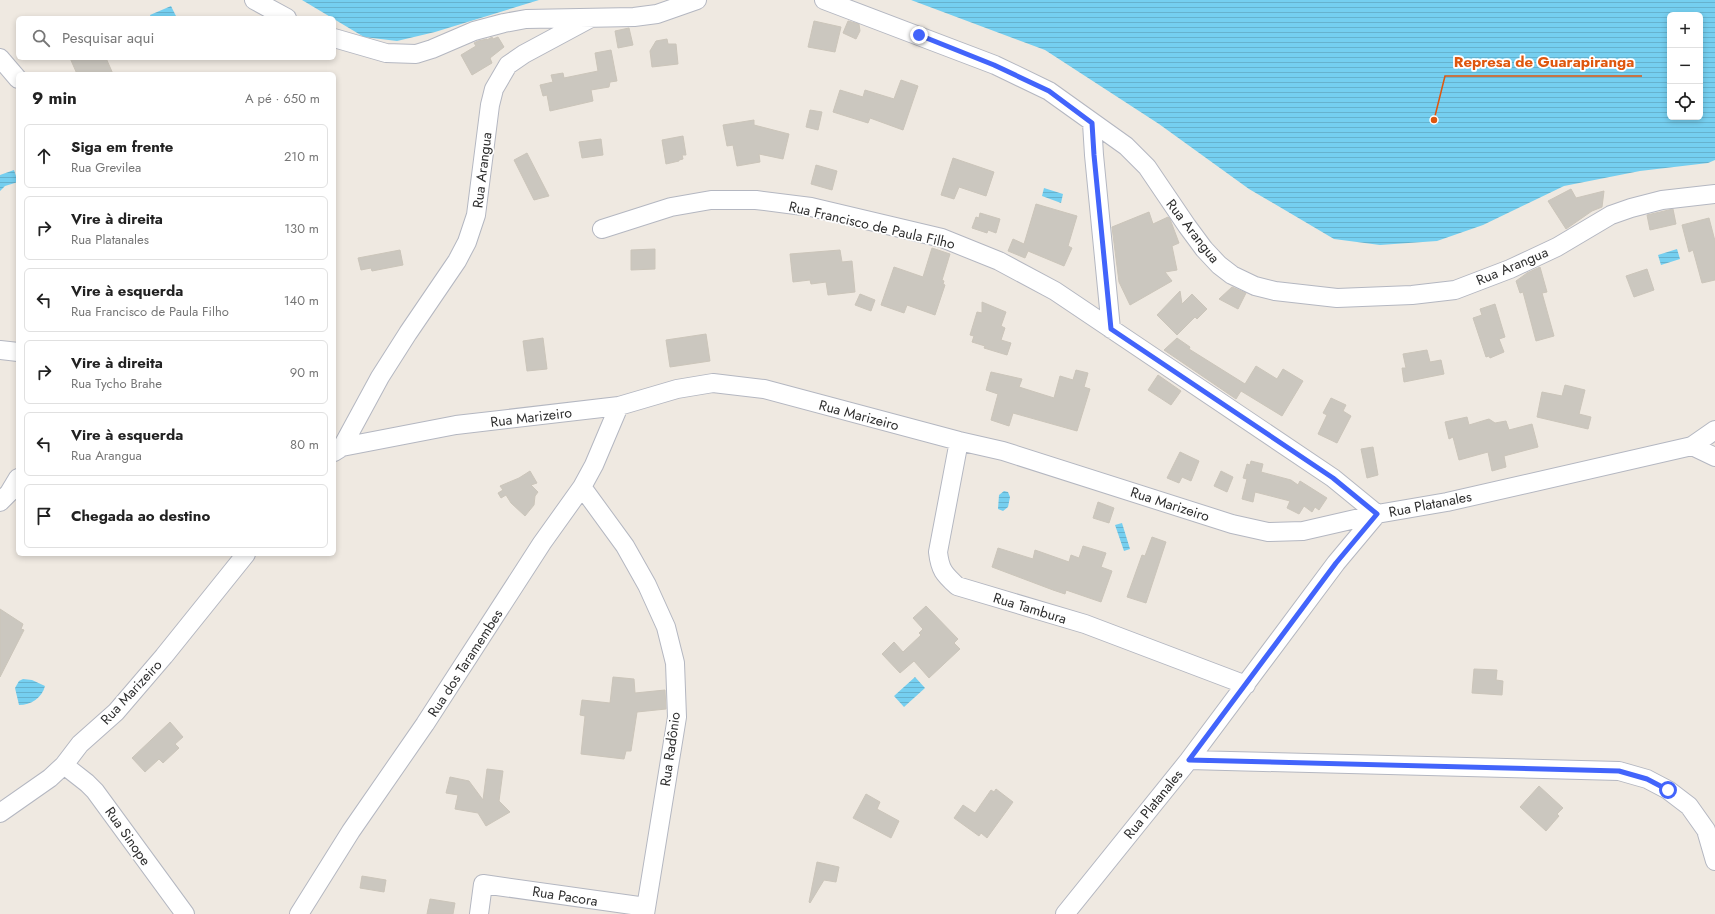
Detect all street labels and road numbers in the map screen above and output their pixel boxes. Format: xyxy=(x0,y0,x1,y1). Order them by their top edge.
street label: Rua Arangua xyxy=(467,131,497,209)
street label: Rua Arangua xyxy=(1162,195,1224,267)
street label: Rua Francisco de Paula Filho xyxy=(787,196,957,254)
street label: Rua Arangua xyxy=(1473,242,1551,290)
street label: Rua Marizeiro xyxy=(817,395,902,435)
street label: Rua Marizeiro xyxy=(489,402,573,432)
street label: Rua Marizeiro xyxy=(1128,482,1212,526)
street label: Rua Platanales xyxy=(1387,486,1473,522)
street label: Rua Tambura xyxy=(991,587,1069,629)
street label: Rua dos Taramembes xyxy=(423,605,508,721)
street label: Rua Marizeiro xyxy=(96,655,166,729)
street label: Rua Radônio xyxy=(655,710,685,788)
street label: Rua Platanales xyxy=(1119,765,1187,843)
street label: Rua Sinope xyxy=(100,803,156,869)
street label: Rua Pacora xyxy=(531,881,599,911)

